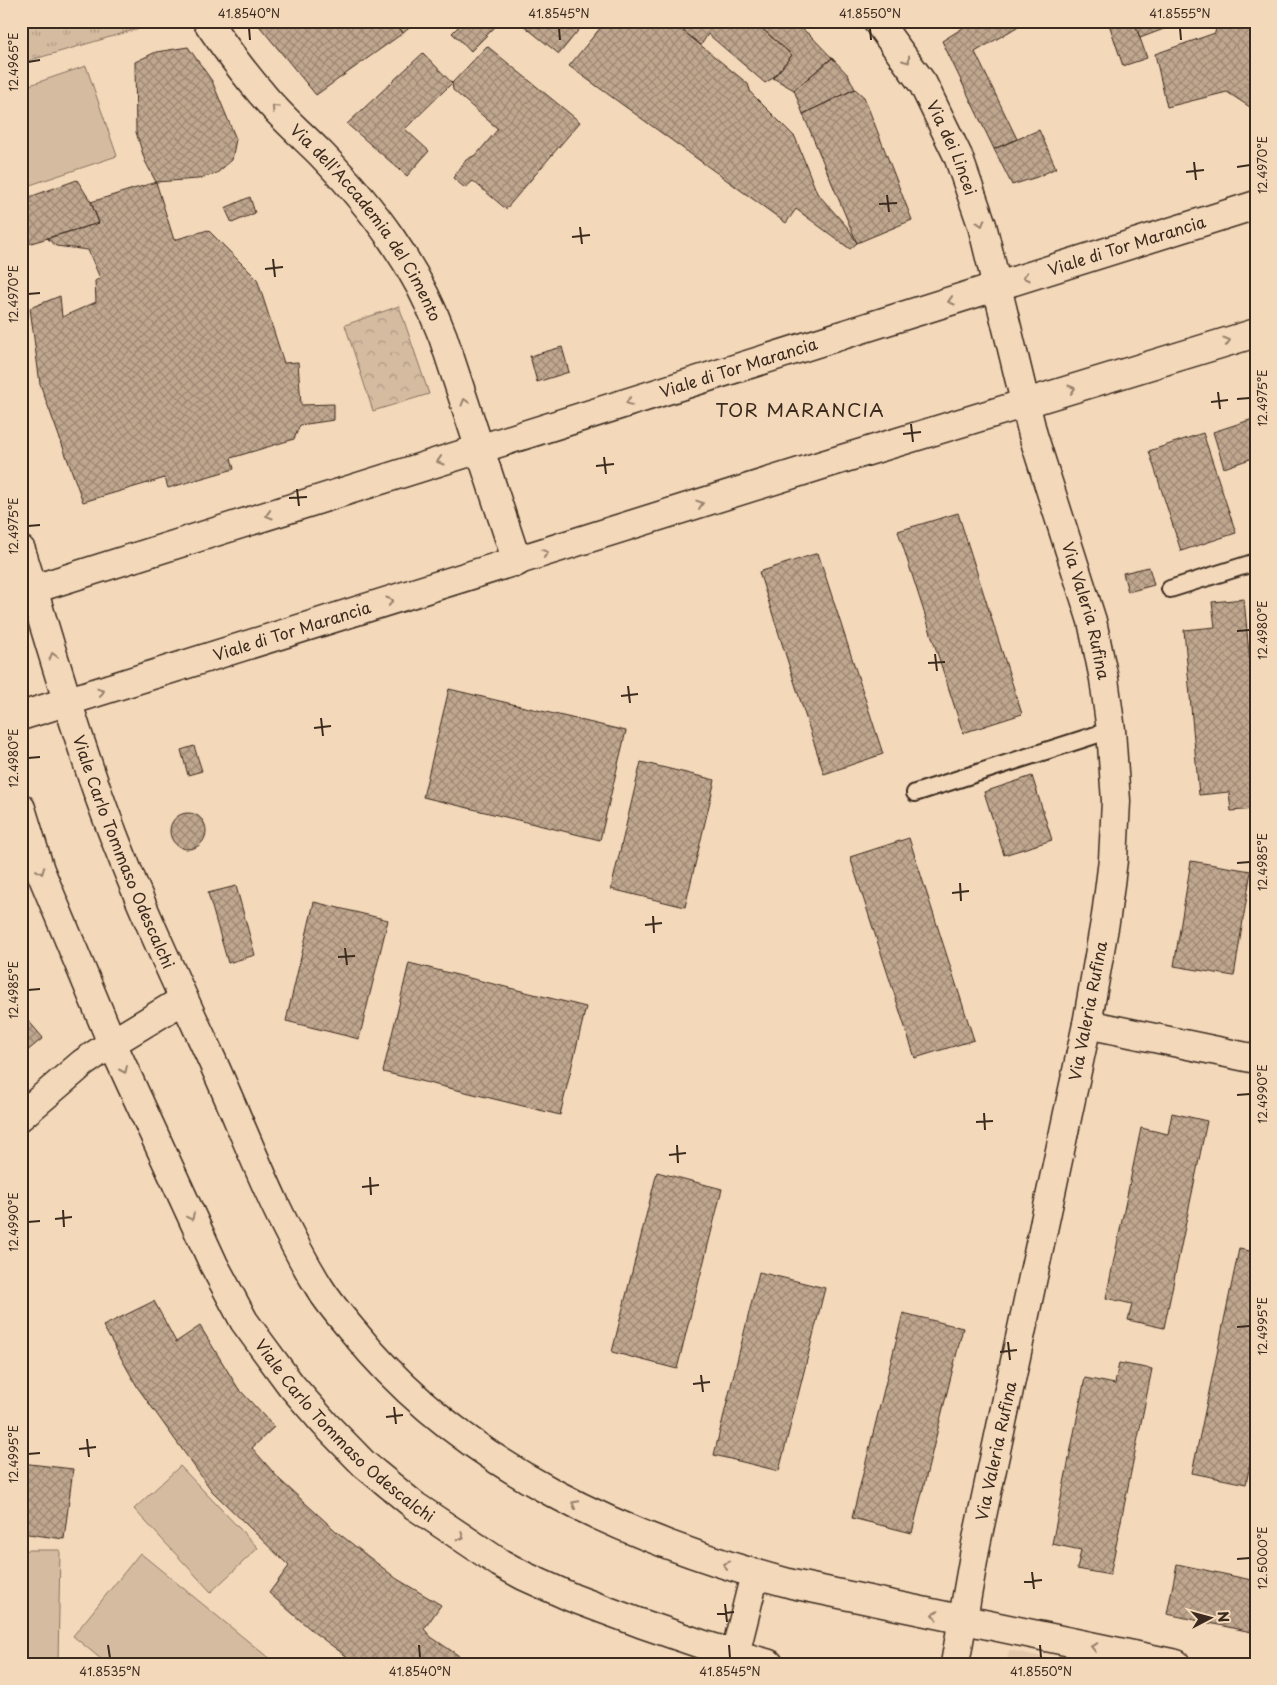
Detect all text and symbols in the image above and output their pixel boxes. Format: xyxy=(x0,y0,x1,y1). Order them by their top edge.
text: 41.8540°N xyxy=(218,4,280,22)
text: 41.8545°N xyxy=(528,4,590,22)
text: 41.8550°N xyxy=(839,4,901,22)
text: 41.8555°N xyxy=(1149,4,1211,22)
text: 12.4965°E xyxy=(4,32,22,92)
one-way arrow xyxy=(901,54,909,63)
street label: Via dei Lincei xyxy=(922,96,984,198)
one-way arrow xyxy=(272,105,281,114)
street label: Via dell'Accademia del Cimento xyxy=(285,118,448,325)
text: 12.4970°E xyxy=(1253,136,1271,194)
street label: Viale di Tor Marancia xyxy=(1045,209,1209,281)
one-way arrow xyxy=(976,218,986,226)
text: 12.4970°E xyxy=(4,265,22,323)
one-way arrow xyxy=(1022,272,1030,282)
one-way arrow xyxy=(947,295,955,305)
street label: Viale di Tor Marancia xyxy=(656,331,820,403)
one-way arrow xyxy=(1223,337,1231,347)
text: 12.4975°E xyxy=(1253,369,1271,427)
one-way arrow xyxy=(1067,384,1075,394)
district label: TOR MARANCIA xyxy=(715,395,885,423)
one-way arrow xyxy=(625,396,633,406)
one-way arrow xyxy=(460,397,471,406)
one-way arrow xyxy=(437,455,445,465)
text: 12.4975°E xyxy=(4,497,22,555)
one-way arrow xyxy=(695,500,704,510)
one-way arrow xyxy=(265,509,273,519)
street label: Via Valeria Rufina xyxy=(1057,539,1117,682)
one-way arrow xyxy=(540,549,549,559)
street label: Viale di Tor Marancia xyxy=(210,594,374,666)
one-way arrow xyxy=(385,597,394,607)
text: 12.4980°E xyxy=(1253,600,1271,660)
one-way arrow xyxy=(49,652,59,661)
one-way arrow xyxy=(97,687,105,697)
text: 12.4980°E xyxy=(4,728,22,788)
street label: Viale Carlo Tommaso Odescalchi xyxy=(68,732,182,972)
text: 12.4985°E xyxy=(1253,833,1271,891)
one-way arrow xyxy=(35,866,45,875)
street label: Via Valeria Rufina xyxy=(1062,938,1112,1083)
text: 12.4985°E xyxy=(4,961,22,1019)
text: 12.4990°E xyxy=(1253,1064,1271,1124)
one-way arrow xyxy=(117,1065,128,1074)
text: 12.4990°E xyxy=(4,1192,22,1252)
one-way arrow xyxy=(185,1212,196,1221)
text: 12.4995°E xyxy=(1253,1297,1271,1355)
street label: Viale Carlo Tommaso Odescalchi xyxy=(250,1334,440,1527)
street label: Via Valeria Rufina xyxy=(969,1378,1022,1523)
text: 12.4995°E xyxy=(4,1425,22,1483)
one-way arrow xyxy=(571,1500,580,1510)
text: 12.5000°E xyxy=(1253,1526,1271,1590)
one-way arrow xyxy=(455,1531,465,1540)
one-way arrow xyxy=(722,1560,730,1570)
north arrow xyxy=(1184,1592,1234,1642)
one-way arrow xyxy=(930,1610,939,1620)
text: N xyxy=(1212,1610,1234,1623)
one-way arrow xyxy=(1089,1642,1098,1653)
text: 41.8535°N xyxy=(79,1662,141,1680)
text: 41.8540°N xyxy=(389,1662,451,1680)
text: 41.8545°N xyxy=(699,1662,761,1680)
text: 41.8550°N xyxy=(1010,1662,1072,1680)

